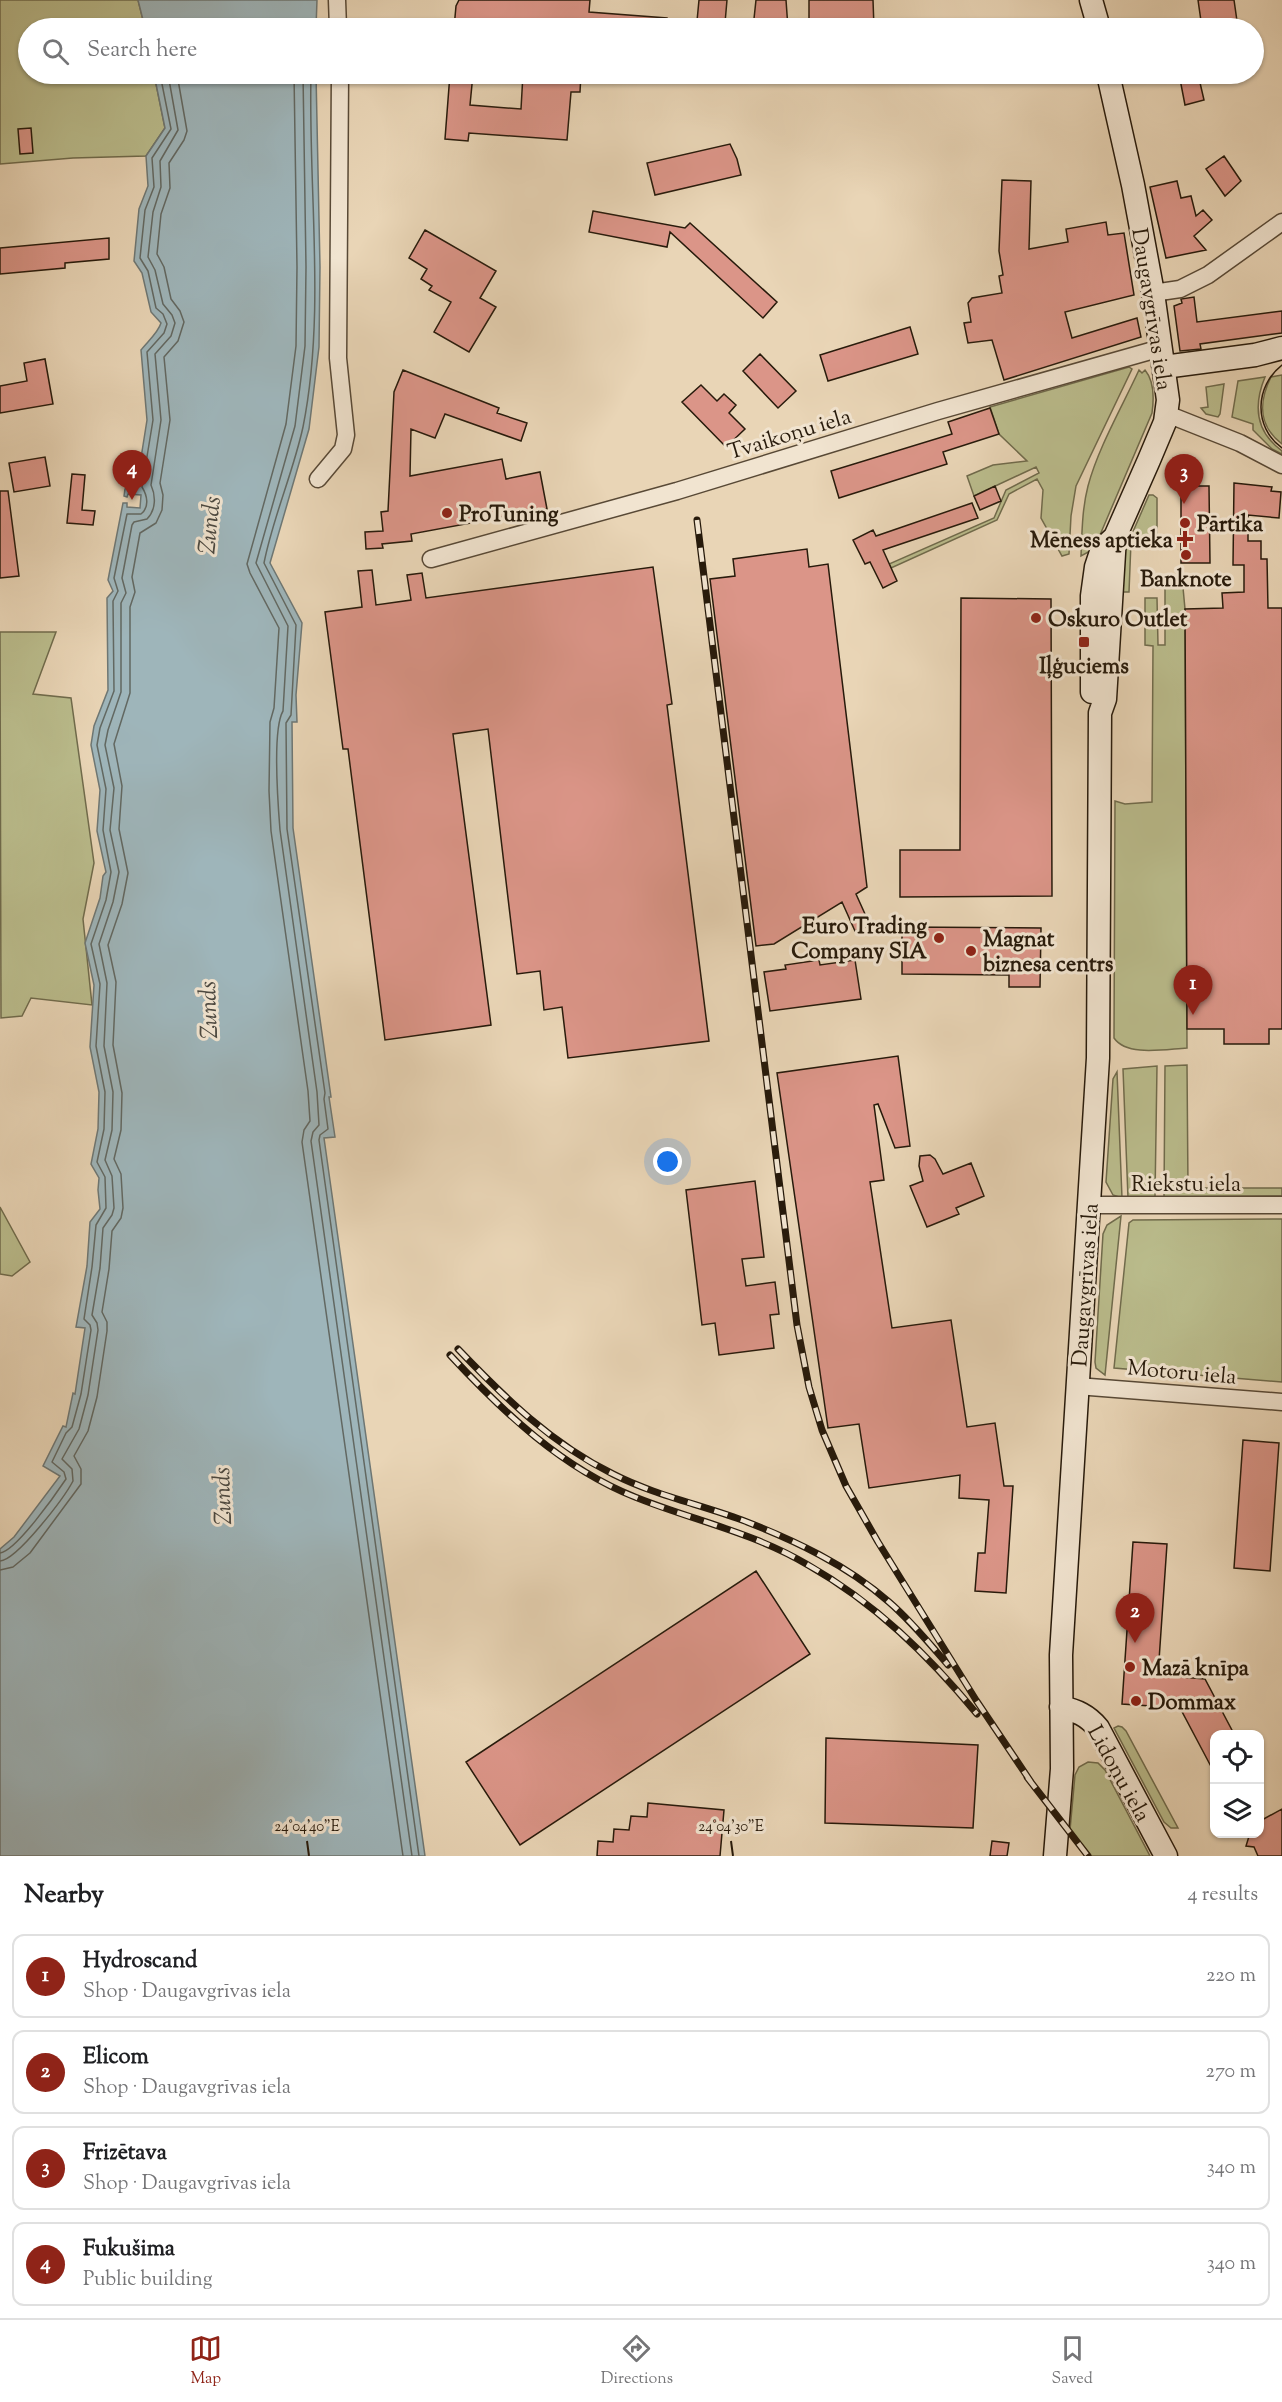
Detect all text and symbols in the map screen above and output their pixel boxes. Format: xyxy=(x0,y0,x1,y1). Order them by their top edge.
search box xyxy=(18,18,1264,84)
icon: search xyxy=(39,35,72,68)
text: Search here xyxy=(87,35,197,67)
street label: Daugavgrīvas iela xyxy=(1121,226,1179,393)
street label: Tvaikoņu iela xyxy=(724,402,856,470)
pin: 4 xyxy=(112,450,152,500)
pin: 3 xyxy=(1164,454,1204,504)
water label: Zunds xyxy=(191,495,231,556)
place label: ProTuning xyxy=(459,500,559,532)
marker: ProTuning xyxy=(440,506,454,520)
place label: Pārtika xyxy=(1197,510,1264,542)
marker: Pārtika xyxy=(1178,516,1192,530)
place label: Mēness aptieka xyxy=(1030,526,1174,558)
marker: Mēness aptieka xyxy=(1178,532,1192,546)
marker: Banknote xyxy=(1179,548,1193,562)
place label: Banknote xyxy=(1140,565,1232,597)
place label: Oskuro Outlet xyxy=(1048,605,1188,637)
marker: Oskuro Outlet xyxy=(1029,611,1043,625)
marker: Iļģuciems xyxy=(1077,635,1091,649)
place label: Iļģuciems xyxy=(1039,652,1129,684)
place label: Euro Trading Company SIA xyxy=(791,912,927,969)
place label: Magnat biznesa centrs xyxy=(982,925,1114,982)
marker: Euro Trading Company SIA xyxy=(932,931,946,945)
marker: Magnat biznesa centrs xyxy=(964,944,978,958)
pin: 1 xyxy=(1174,966,1212,1015)
water label: Zunds xyxy=(192,980,228,1040)
your location xyxy=(653,1147,682,1176)
street label: Riekstu iela xyxy=(1131,1170,1241,1202)
street label: Daugavgrīvas iela xyxy=(1065,1202,1109,1368)
street label: Motoru iela xyxy=(1126,1353,1238,1395)
water label: Zunds xyxy=(206,1466,242,1526)
pin: 2 xyxy=(1116,1594,1154,1643)
place label: Mazā knīpa xyxy=(1142,1654,1250,1686)
marker: Mazā knīpa xyxy=(1123,1660,1137,1674)
place label: Dommax xyxy=(1148,1688,1236,1720)
marker: Dommax xyxy=(1129,1694,1143,1708)
street label: Lidoņu iela xyxy=(1078,1720,1157,1829)
map controls xyxy=(1210,1730,1264,1838)
button: locate xyxy=(1210,1730,1264,1784)
button: layers xyxy=(1210,1784,1264,1838)
text: 24°04'40"E xyxy=(274,1817,340,1838)
text: 24°04'30"E xyxy=(698,1817,764,1838)
text: Nearby xyxy=(24,1877,104,1914)
text: 4 results xyxy=(1187,1881,1258,1910)
text: Hydroscand xyxy=(83,1946,197,1978)
text: 1 xyxy=(42,1962,49,1991)
text: 220 m xyxy=(1206,1962,1256,1991)
text: Shop · Daugavgrīvas iela xyxy=(83,1978,291,2007)
text: Elicom xyxy=(83,2042,149,2074)
text: 2 xyxy=(41,2058,50,2087)
text: 270 m xyxy=(1206,2058,1256,2087)
text: Shop · Daugavgrīvas iela xyxy=(83,2074,291,2103)
text: Frizētava xyxy=(83,2138,167,2170)
text: 3 xyxy=(41,2154,50,2183)
text: 340 m xyxy=(1207,2154,1256,2183)
text: Shop · Daugavgrīvas iela xyxy=(83,2170,291,2199)
text: Fukušima xyxy=(83,2234,175,2266)
text: 4 xyxy=(40,2250,51,2279)
text: 340 m xyxy=(1207,2250,1256,2279)
text: Public building xyxy=(83,2266,213,2295)
tab: Map xyxy=(189,2332,222,2391)
tab: Directions xyxy=(601,2332,673,2391)
tab: Saved xyxy=(1052,2332,1093,2391)

